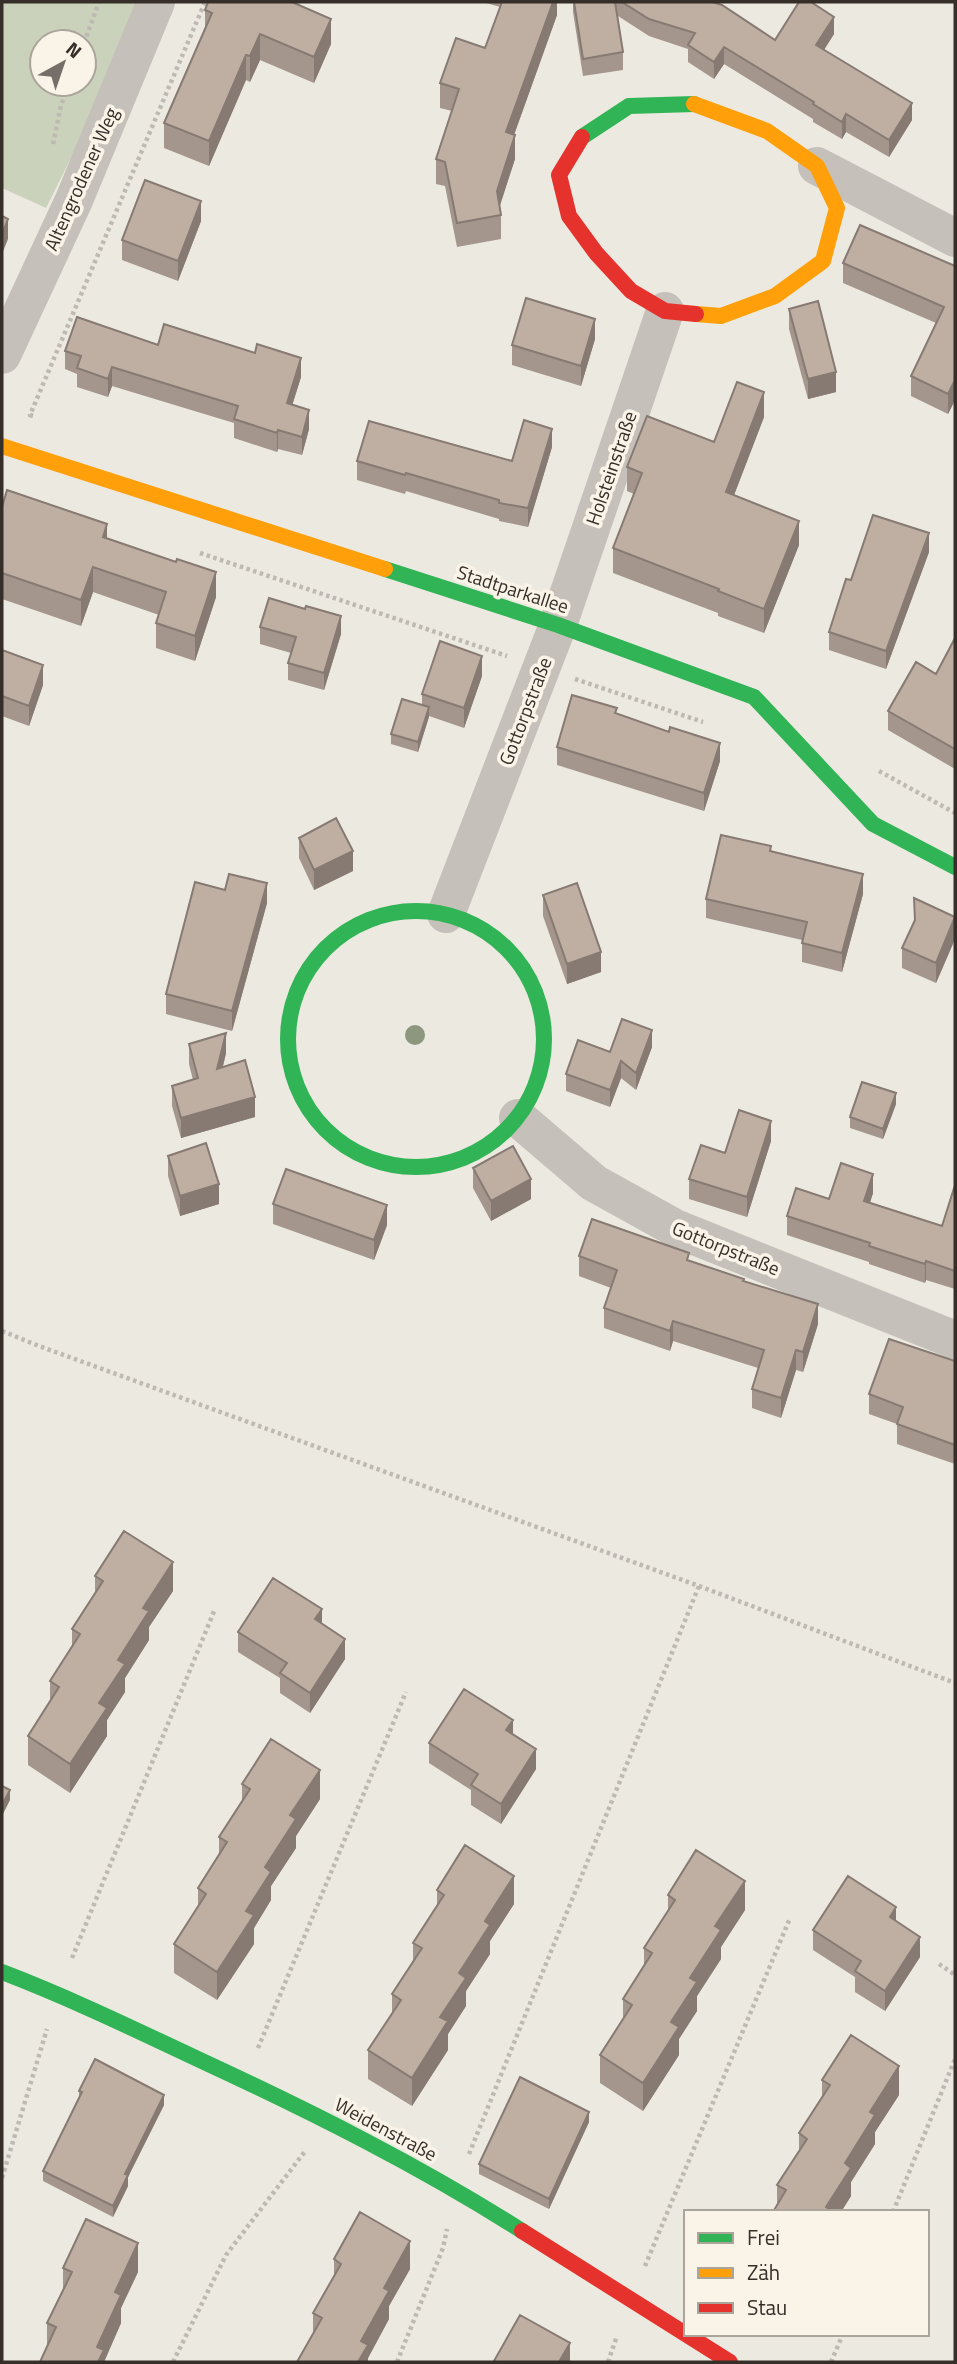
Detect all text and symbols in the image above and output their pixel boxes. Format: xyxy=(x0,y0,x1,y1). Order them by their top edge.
north arrow xyxy=(28,28,98,98)
text: N xyxy=(60,34,89,65)
street label: Altengrodener Weg xyxy=(36,102,125,255)
street label: Holsteinstraße xyxy=(577,407,644,529)
street label: Stadtparkallee xyxy=(454,557,573,620)
street label: Gottorpstraße xyxy=(491,653,558,769)
street label: Gottorpstraße xyxy=(668,1213,784,1282)
street label: Weidenstraße xyxy=(330,2089,443,2168)
legend xyxy=(684,2210,929,2336)
text: Frei xyxy=(747,2221,780,2253)
text: Zäh xyxy=(747,2256,780,2288)
text: Stau xyxy=(747,2291,787,2323)

